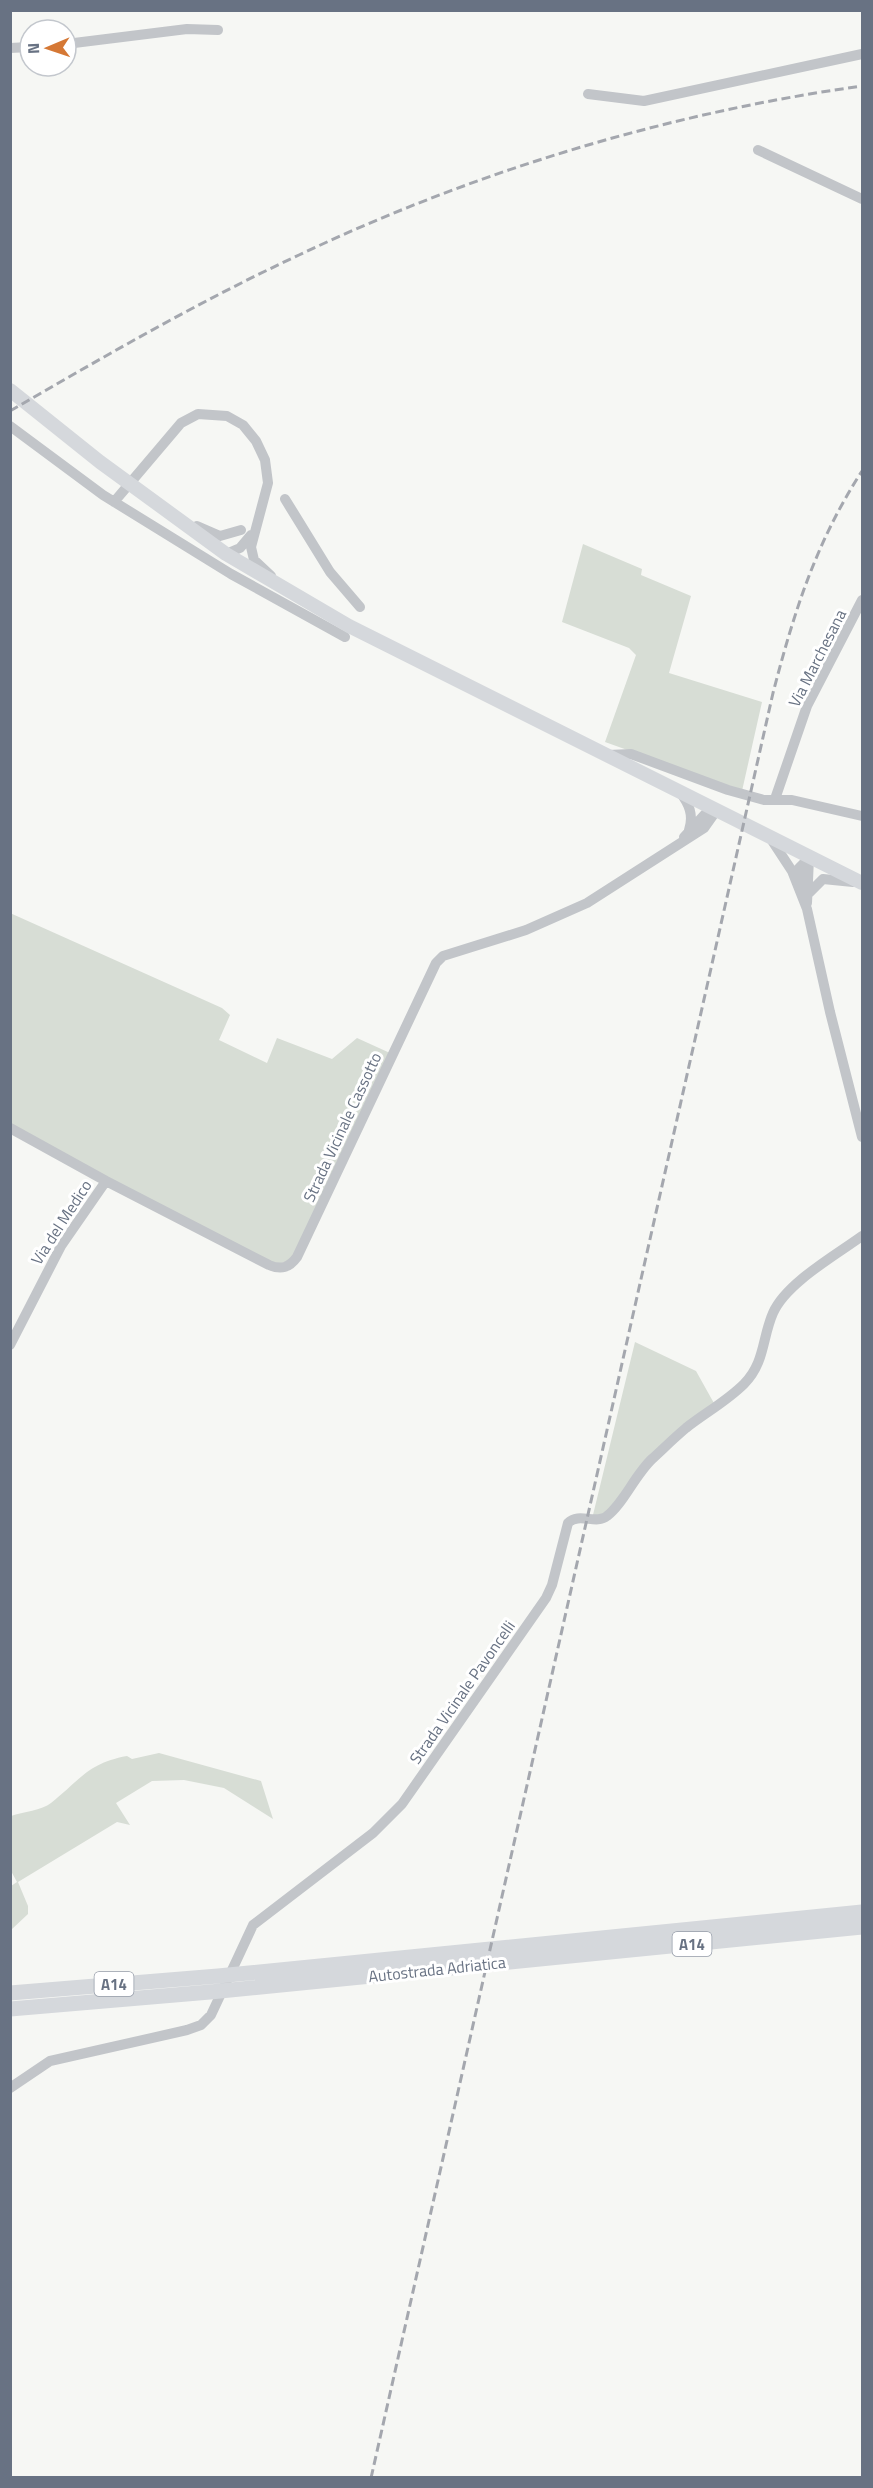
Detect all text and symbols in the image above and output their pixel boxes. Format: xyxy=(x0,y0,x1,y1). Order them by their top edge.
north arrow xyxy=(18,18,78,78)
text: N xyxy=(21,43,45,54)
street label: Via Marchesana xyxy=(782,605,852,711)
street label: Strada Vicinale Cassotto xyxy=(297,1048,387,1206)
street label: Via del Medico xyxy=(25,1175,97,1269)
street label: Strada Vicinale Pavoncelli xyxy=(403,1615,521,1769)
road number: A14 xyxy=(672,1932,712,1956)
street label: Autostrada Adriatica xyxy=(367,1950,507,1988)
road number: A14 xyxy=(94,1972,134,1996)

